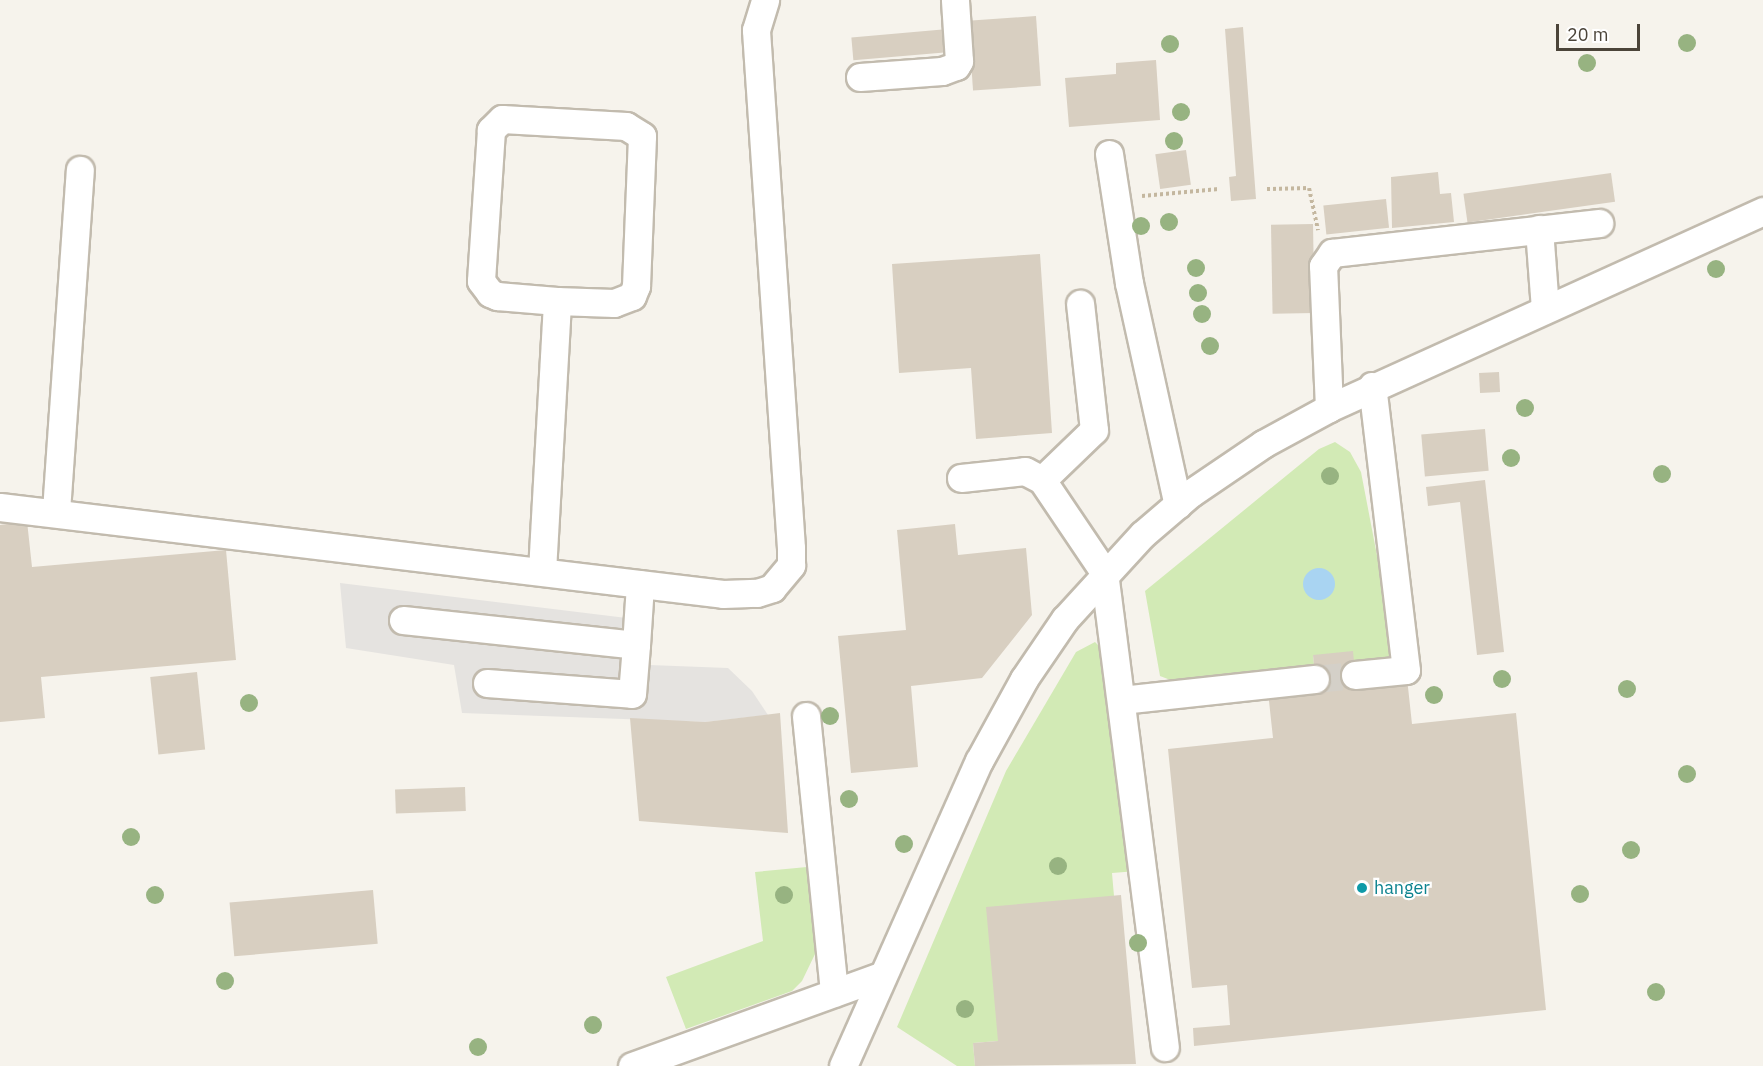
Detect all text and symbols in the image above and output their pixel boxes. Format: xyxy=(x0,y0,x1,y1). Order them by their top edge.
scale bar xyxy=(1559,12,1643,50)
text: 20 m xyxy=(1567,23,1609,46)
place label: hanger xyxy=(1374,877,1430,899)
marker: hanger xyxy=(1355,881,1369,895)

